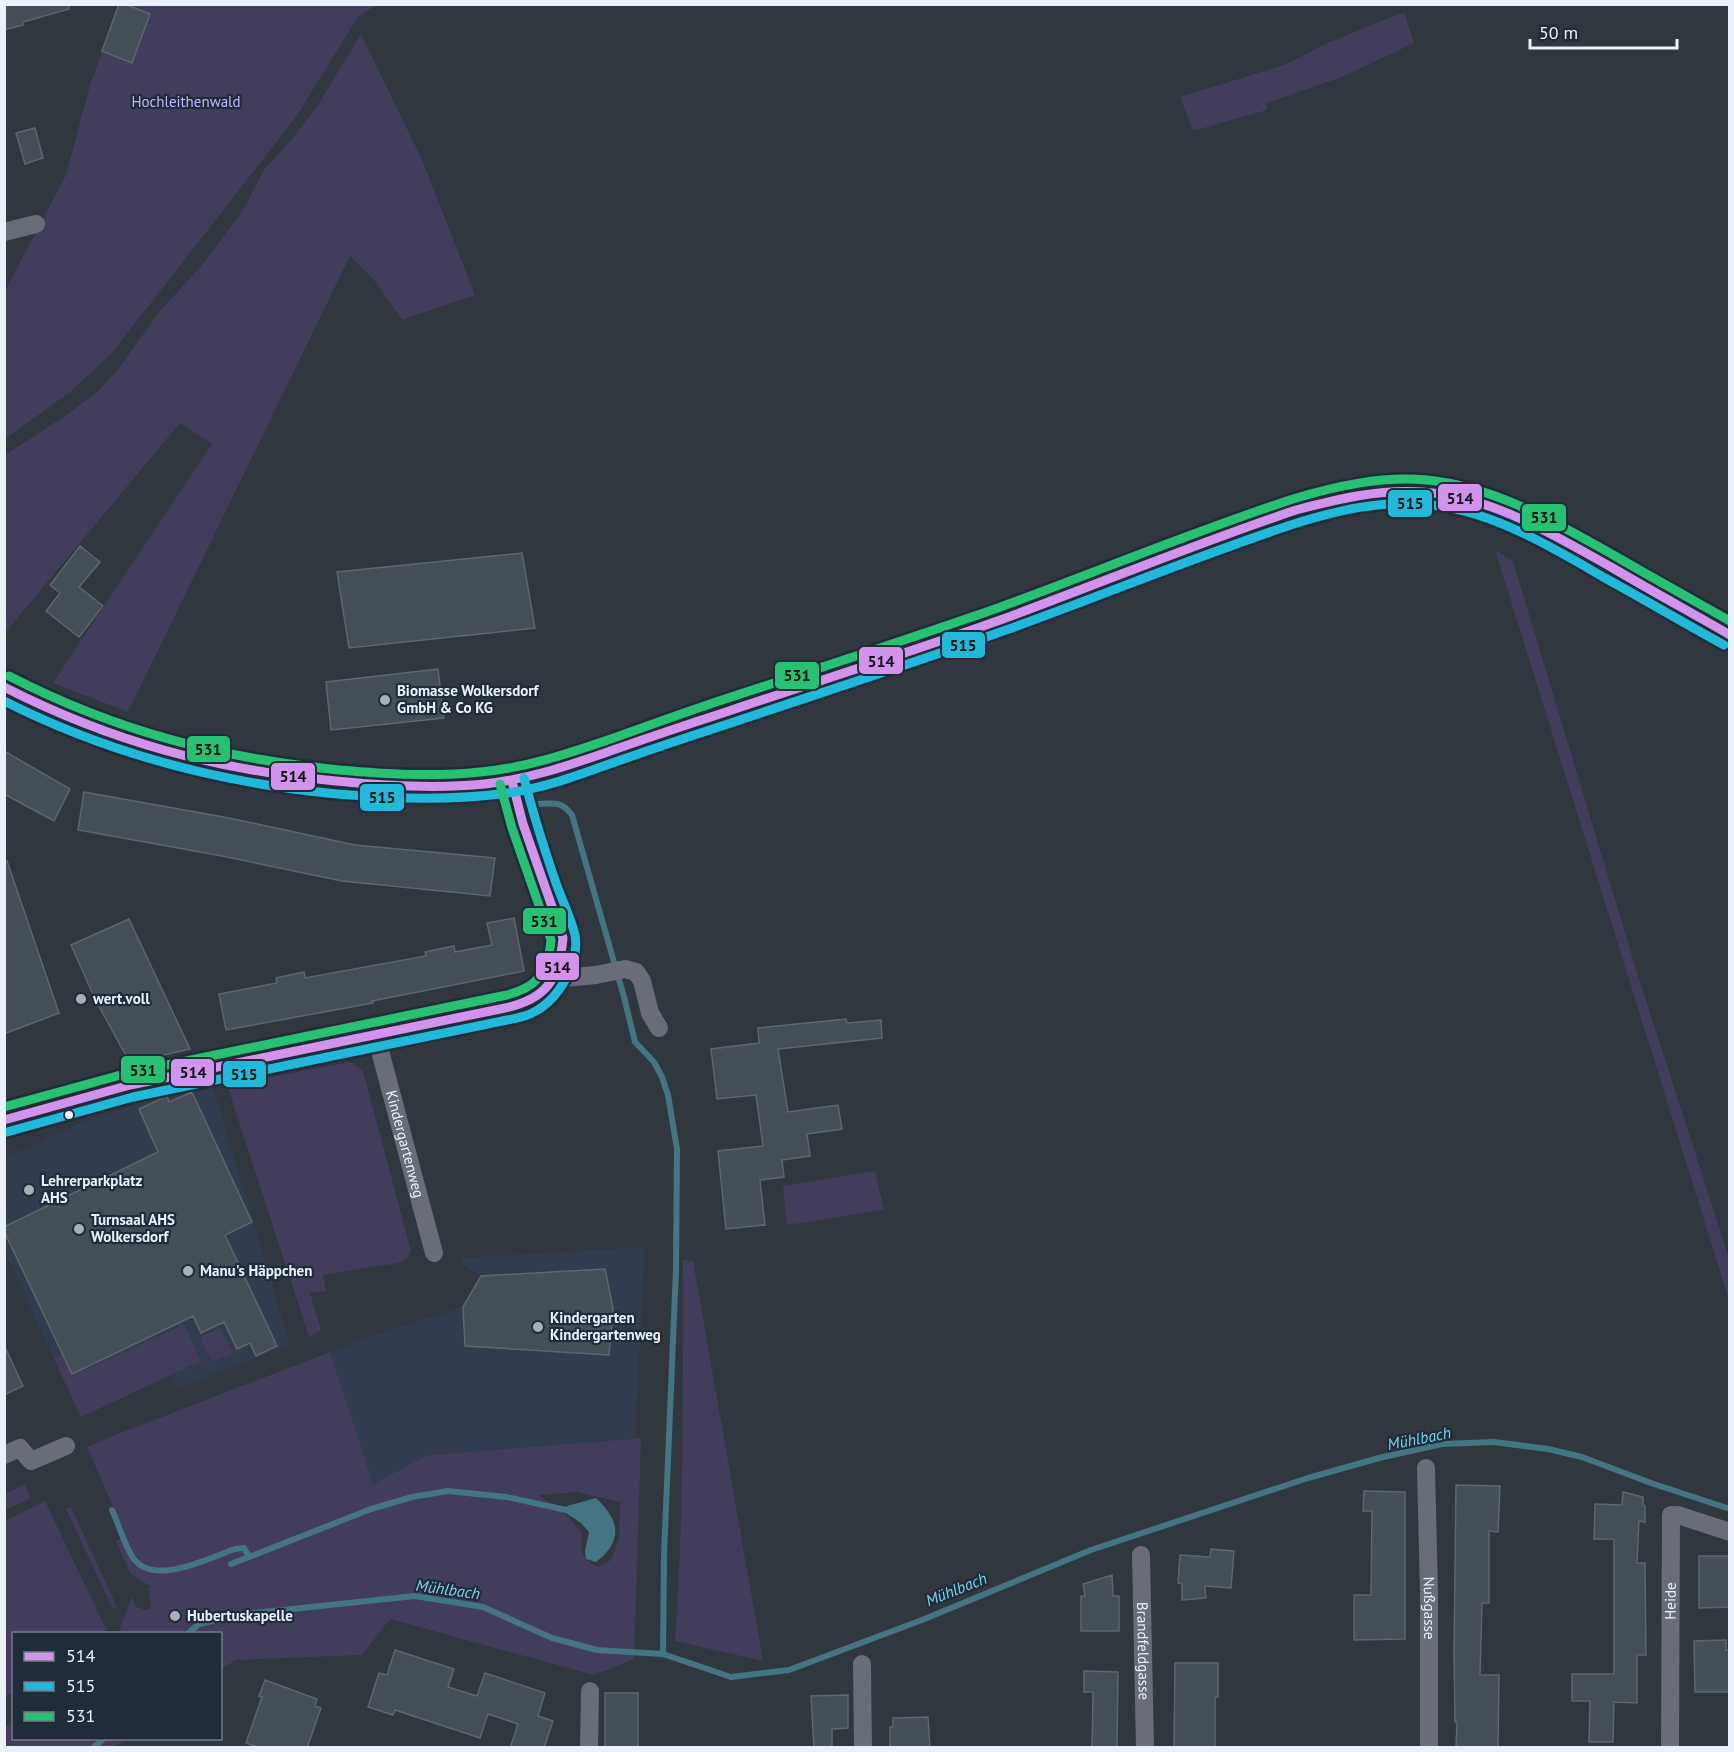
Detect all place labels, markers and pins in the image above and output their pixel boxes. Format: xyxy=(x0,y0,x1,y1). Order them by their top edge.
place label: Biomasse Wolkersdorf GmbH & Co KG xyxy=(397,681,540,717)
marker: Biomasse Wolkersdorf GmbH & Co KG xyxy=(378,693,392,707)
place label: wert.voll xyxy=(92,989,150,1008)
marker: wert.voll xyxy=(74,992,88,1006)
unlabelled marker xyxy=(63,1109,75,1121)
place label: Lehrerparkplatz AHS xyxy=(41,1171,142,1207)
marker: Lehrerparkplatz AHS xyxy=(22,1183,36,1197)
place label: Turnsaal AHS Wolkersdorf xyxy=(91,1210,175,1246)
marker: Turnsaal AHS Wolkersdorf xyxy=(72,1222,86,1236)
place label: Manu's Häppchen xyxy=(200,1261,312,1280)
marker: Manu's Häppchen xyxy=(181,1264,195,1278)
place label: Kindergarten Kindergartenweg xyxy=(550,1308,661,1344)
marker: Kindergarten Kindergartenweg xyxy=(531,1320,545,1334)
place label: Hubertuskapelle xyxy=(187,1606,293,1625)
marker: Hubertuskapelle xyxy=(168,1609,182,1623)

